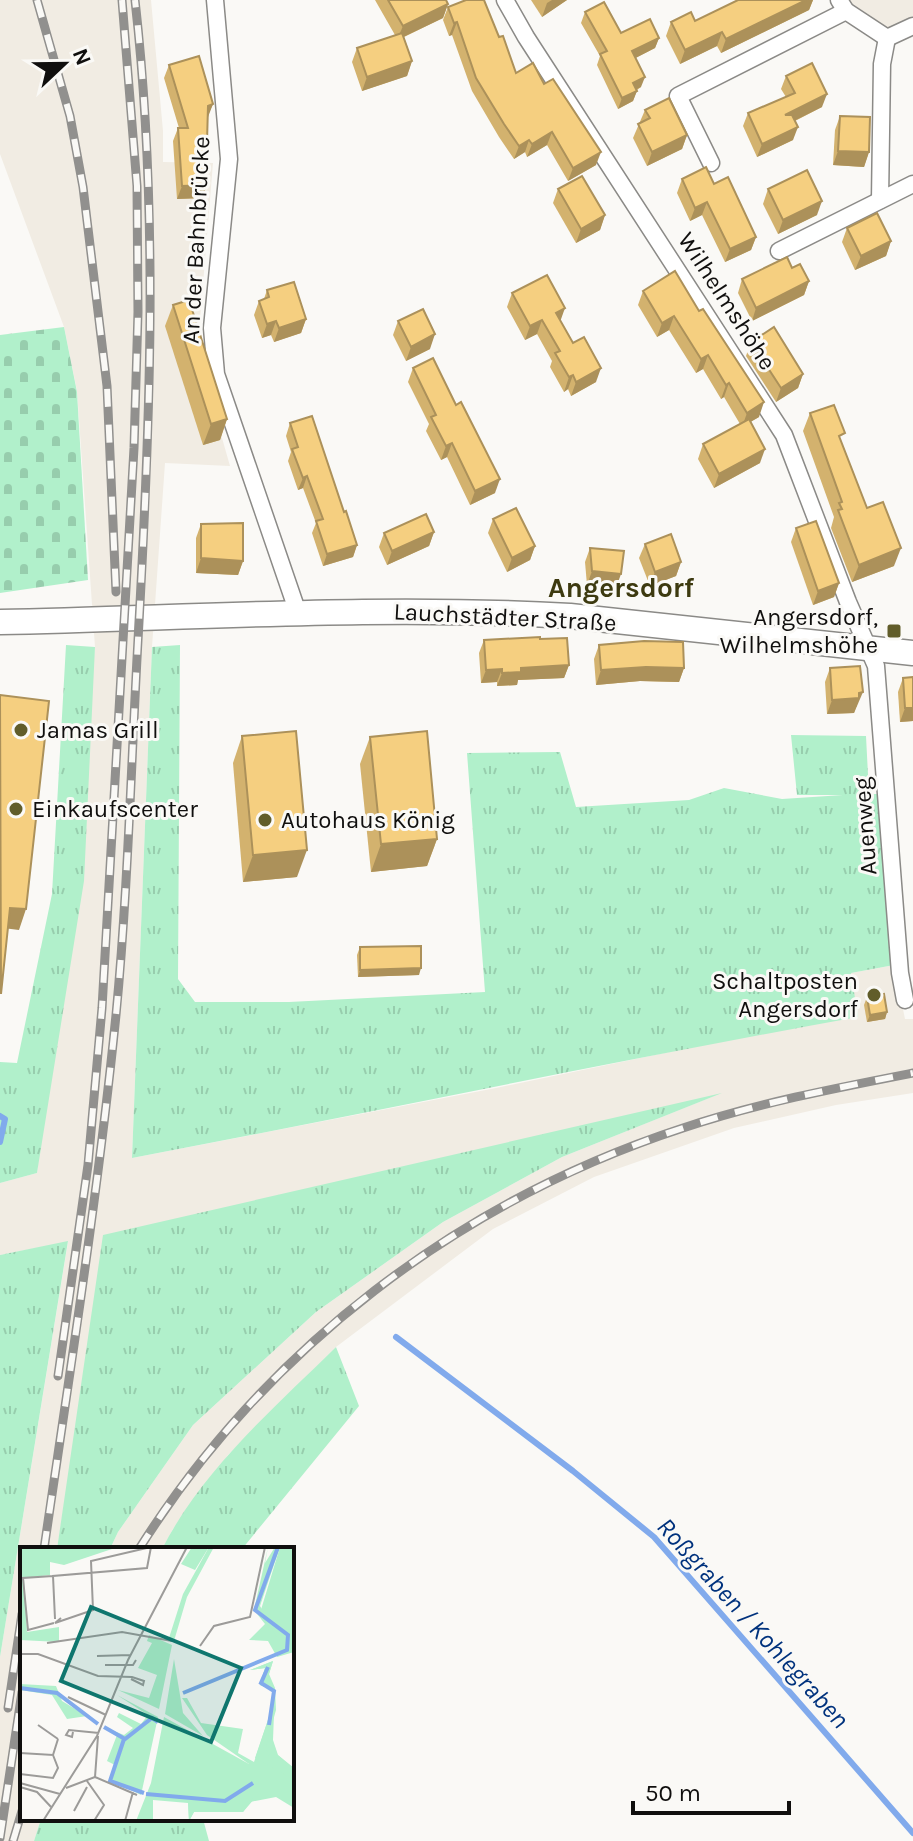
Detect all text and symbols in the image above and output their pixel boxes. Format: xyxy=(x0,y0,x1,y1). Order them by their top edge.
north arrow xyxy=(24,24,104,104)
text: N xyxy=(67,45,97,69)
street label: An der Bahnbrücke xyxy=(177,136,215,344)
street label: Wilhelmshöhe xyxy=(672,227,782,375)
district label: Angersdorf xyxy=(548,571,695,604)
street label: Lauchstädter Straße xyxy=(393,597,617,637)
place label: Angersdorf, Wilhelmshöhe xyxy=(720,603,878,659)
marker: Angersdorf, Wilhelmshöhe xyxy=(885,622,903,640)
place label: Jamas Grill xyxy=(37,716,159,744)
marker: Jamas Grill xyxy=(12,721,30,739)
street label: Auenweg xyxy=(848,775,882,876)
place label: Einkaufscenter xyxy=(32,795,198,823)
marker: Einkaufscenter xyxy=(7,800,25,818)
place label: Autohaus König xyxy=(281,806,455,834)
marker: Autohaus König xyxy=(256,811,274,829)
place label: Schaltposten Angersdorf xyxy=(712,967,859,1023)
marker: Schaltposten Angersdorf xyxy=(865,986,883,1004)
water label: Roßgraben / Kohlegraben xyxy=(650,1511,856,1735)
inset map xyxy=(20,1547,294,1821)
scale bar xyxy=(633,1765,789,1815)
text: 50 m xyxy=(645,1779,701,1807)

